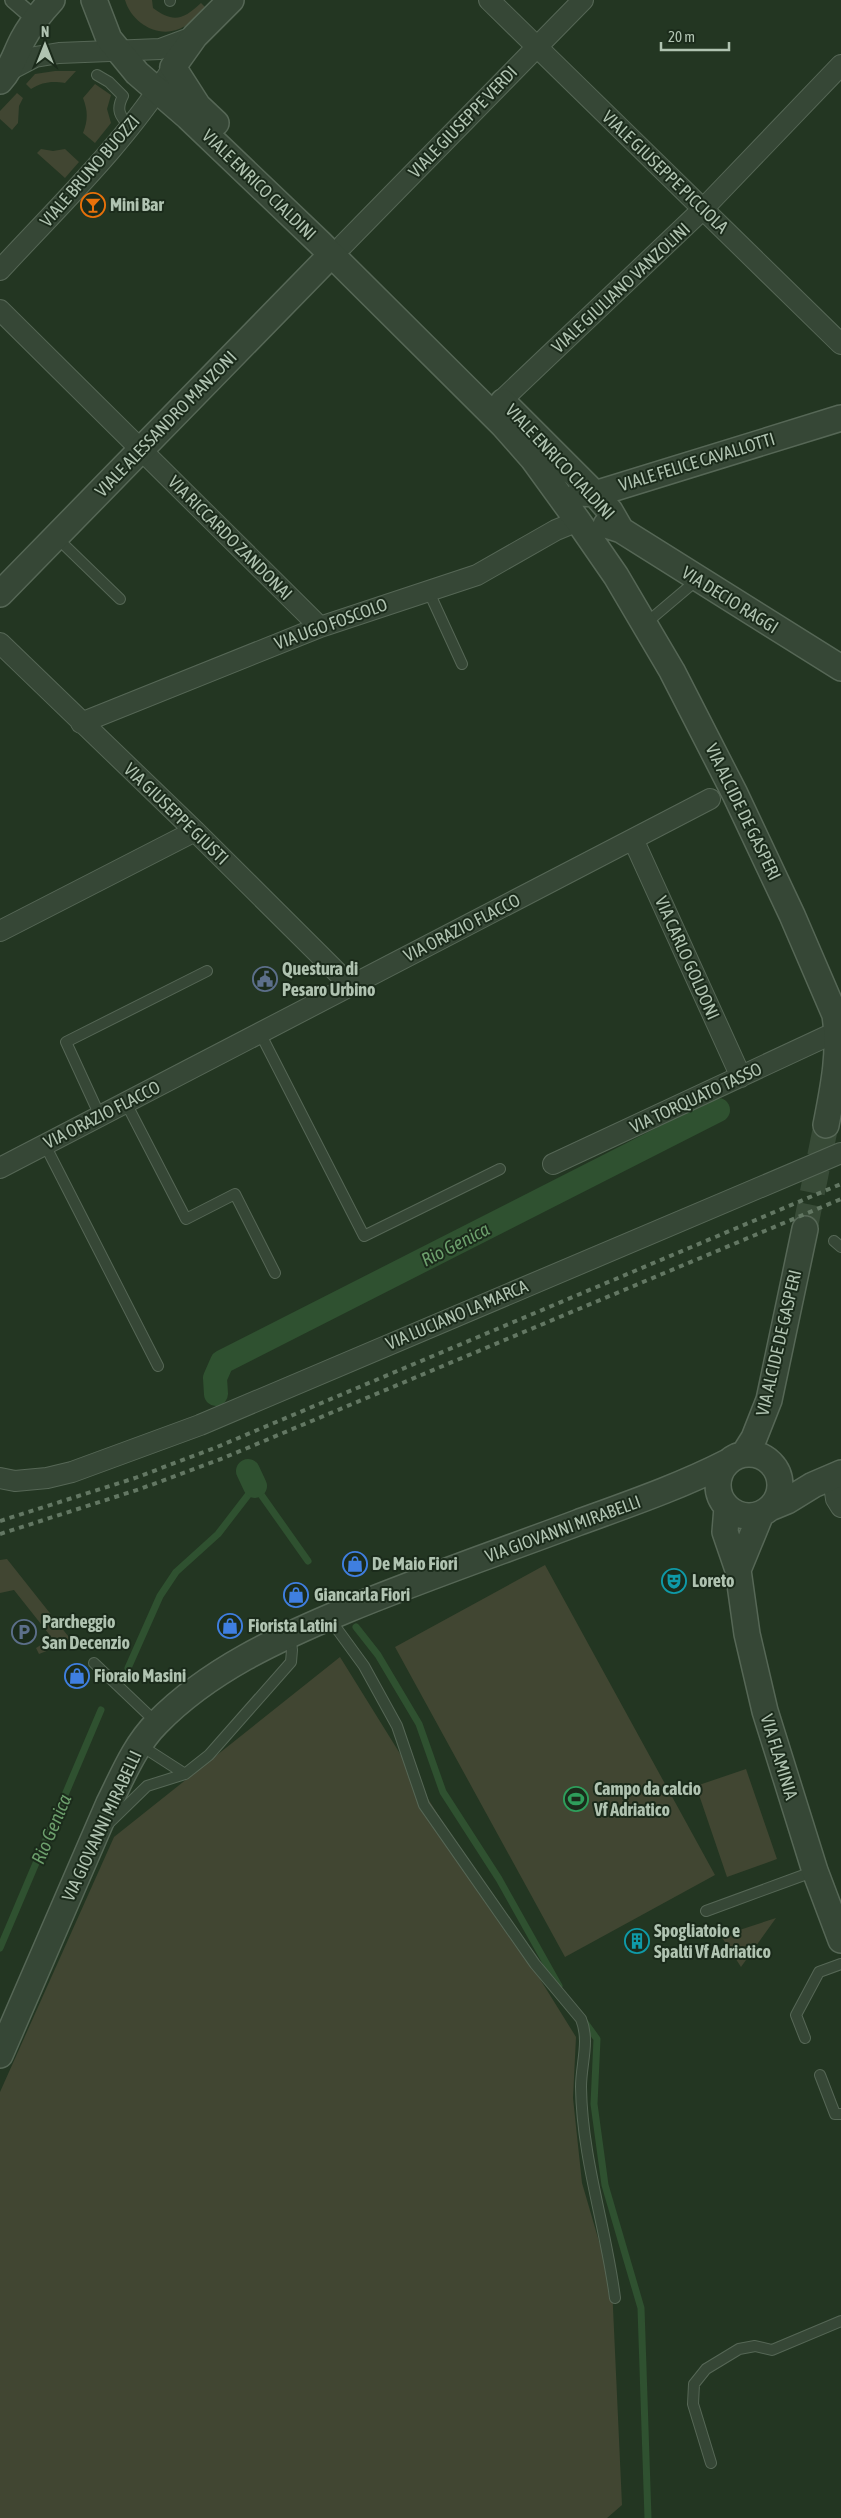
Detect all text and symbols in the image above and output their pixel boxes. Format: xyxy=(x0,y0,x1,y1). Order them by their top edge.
north arrow xyxy=(20,20,70,70)
scale bar xyxy=(661,20,728,52)
text: N xyxy=(41,24,49,40)
text: 20 m xyxy=(668,28,695,45)
street label: VIALE GIUSEPPE VERDI xyxy=(404,61,521,182)
street label: VIALE GIUSEPPE PICCIOLA xyxy=(598,106,733,237)
street label: VIALE BRUNO BUOZZI xyxy=(35,111,144,231)
street label: VIALE ENRICO CIALDINI xyxy=(198,125,321,244)
bar icon: Mini Bar xyxy=(80,192,106,218)
place label: Mini Bar xyxy=(110,194,164,215)
street label: VIALE GIULIANO VANZOLINI xyxy=(547,218,694,357)
street label: VIALE ALESSANDRO MANZONI xyxy=(91,346,241,501)
street label: VIALE ENRICO CIALDINI xyxy=(501,400,619,524)
street label: VIALE FELICE CAVALLOTTI xyxy=(616,428,777,495)
street label: VIA RICCARDO ZANDONAI xyxy=(164,471,297,604)
street label: VIA DECIO RAGGI xyxy=(678,562,782,638)
street label: VIA UGO FOSCOLO xyxy=(272,593,390,654)
street label: VIA ALCIDE DE GASPERI xyxy=(701,740,786,883)
street label: VIA GIUSEPPE GIUSTI xyxy=(120,758,233,869)
street label: VIA ORAZIO FLACCO xyxy=(400,889,523,966)
street label: VIA CARLO GOLDONI xyxy=(651,893,724,1023)
place label: Questura di Pesaro Urbino xyxy=(282,958,376,1000)
public building icon: Questura di Pesaro Urbino xyxy=(252,966,278,992)
street label: VIA TORQUATO TASSO xyxy=(627,1058,765,1137)
street label: VIA ORAZIO FLACCO xyxy=(40,1076,163,1153)
water label: Rio Genica xyxy=(417,1217,493,1270)
street label: VIA ALCIDE DE GASPERI xyxy=(751,1268,806,1418)
street label: VIA LUCIANO LA MARCA xyxy=(383,1275,531,1354)
street label: VIA GIOVANNI MIRABELLI xyxy=(482,1491,643,1566)
shop icon: De Maio Fiori xyxy=(342,1551,368,1577)
place label: De Maio Fiori xyxy=(372,1553,458,1574)
theatre icon: Loreto xyxy=(661,1568,687,1594)
place label: Loreto xyxy=(692,1570,734,1591)
shop icon: Giancarla Fiori xyxy=(283,1582,309,1608)
place label: Giancarla Fiori xyxy=(314,1584,410,1605)
place label: Parcheggio San Decenzio xyxy=(42,1611,130,1653)
shop icon: Fiorista Latini xyxy=(217,1613,243,1639)
place label: Fiorista Latini xyxy=(248,1615,337,1636)
parking icon: Parcheggio San Decenzio xyxy=(11,1619,37,1645)
shop icon: Fioraio Masini xyxy=(64,1663,90,1689)
place label: Fioraio Masini xyxy=(94,1665,186,1686)
street label: VIA FLAMINIA xyxy=(757,1712,802,1802)
street label: VIA GIOVANNI MIRABELLI xyxy=(57,1747,146,1905)
place label: Campo da calcio Vf Adriatico xyxy=(593,1778,701,1820)
sports icon: Campo da calcio Vf Adriatico xyxy=(563,1786,589,1812)
water label: Rio Genica xyxy=(27,1791,76,1867)
place label: Spogliatoio e Spalti Vf Adriatico xyxy=(654,1920,771,1962)
building icon: Spogliatoio e Spalti Vf Adriatico xyxy=(624,1928,650,1954)

